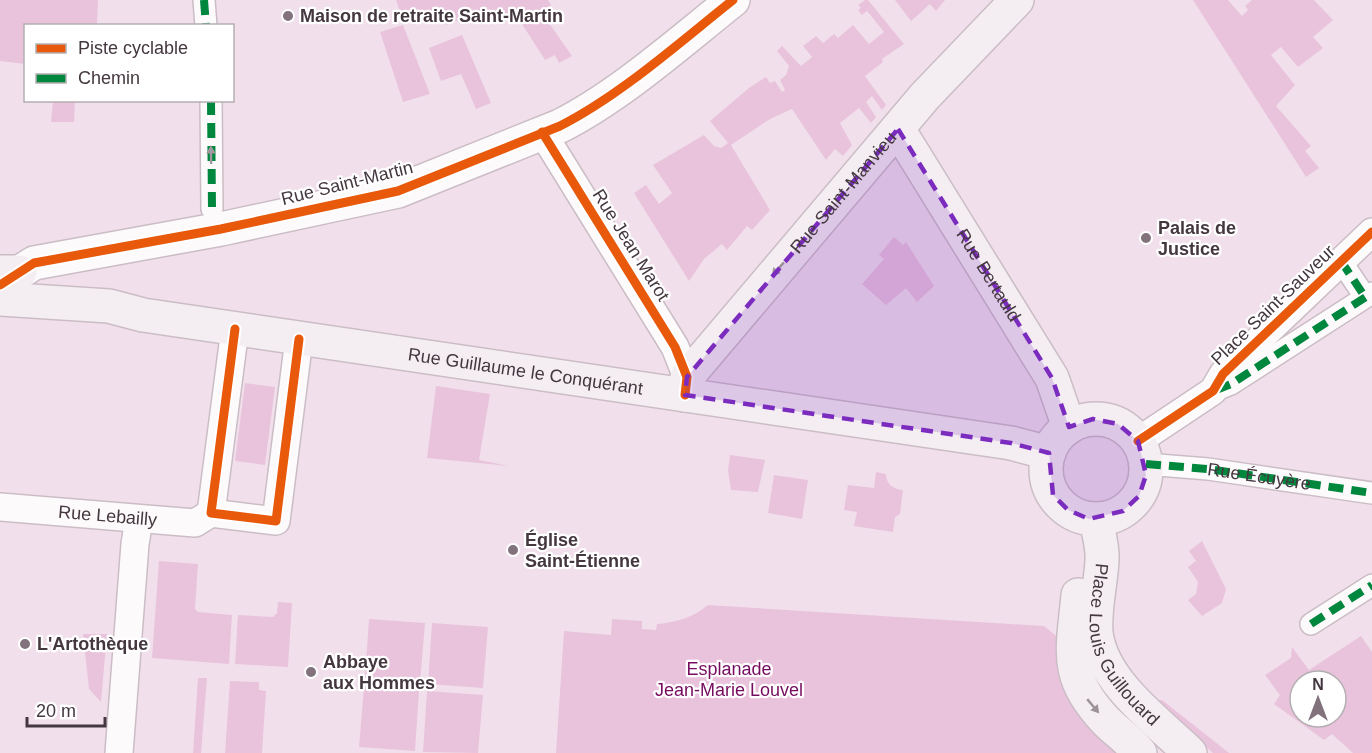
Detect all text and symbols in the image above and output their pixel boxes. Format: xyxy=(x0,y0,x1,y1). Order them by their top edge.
place label: Maison de retraite Saint-Martin xyxy=(300,6,563,26)
marker: Maison de retraite Saint-Martin xyxy=(281,9,295,23)
legend xyxy=(24,24,234,102)
text: Piste cyclable xyxy=(78,38,188,58)
text: Chemin xyxy=(78,68,140,88)
street label: Rue Saint-Manvieu xyxy=(786,128,900,257)
one-way arrow xyxy=(207,145,216,164)
street label: Rue Saint-Martin xyxy=(279,157,415,209)
street label: Rue Jean Marot xyxy=(589,185,673,305)
place label: Palais de Justice xyxy=(1158,218,1236,259)
street label: Rue Bertauld xyxy=(952,225,1025,325)
marker: Palais de Justice xyxy=(1139,231,1153,245)
street label: Place Saint-Sauveur xyxy=(1207,241,1339,369)
one-way arrow xyxy=(772,261,785,276)
street label: Rue Guillaume le Conquérant xyxy=(407,344,644,399)
street label: Rue Écuyère xyxy=(1206,459,1312,494)
street label: Rue Lebailly xyxy=(57,502,158,530)
place label: Église Saint-Étienne xyxy=(525,529,640,571)
marker: Église Saint-Étienne xyxy=(506,543,520,557)
street label: Place Louis Guillouard xyxy=(1086,562,1163,730)
place label: L'Artothèque xyxy=(37,634,148,654)
marker: L'Artothèque xyxy=(18,637,32,651)
place label: Abbaye aux Hommes xyxy=(323,652,435,693)
park label: Esplanade Jean-Marie Louvel xyxy=(655,659,803,700)
marker: Abbaye aux Hommes xyxy=(304,665,318,679)
north arrow xyxy=(1288,669,1348,729)
text: N xyxy=(1312,676,1324,693)
scale bar xyxy=(27,690,105,728)
one-way arrow xyxy=(1087,698,1100,714)
text: 20 m xyxy=(36,701,76,721)

